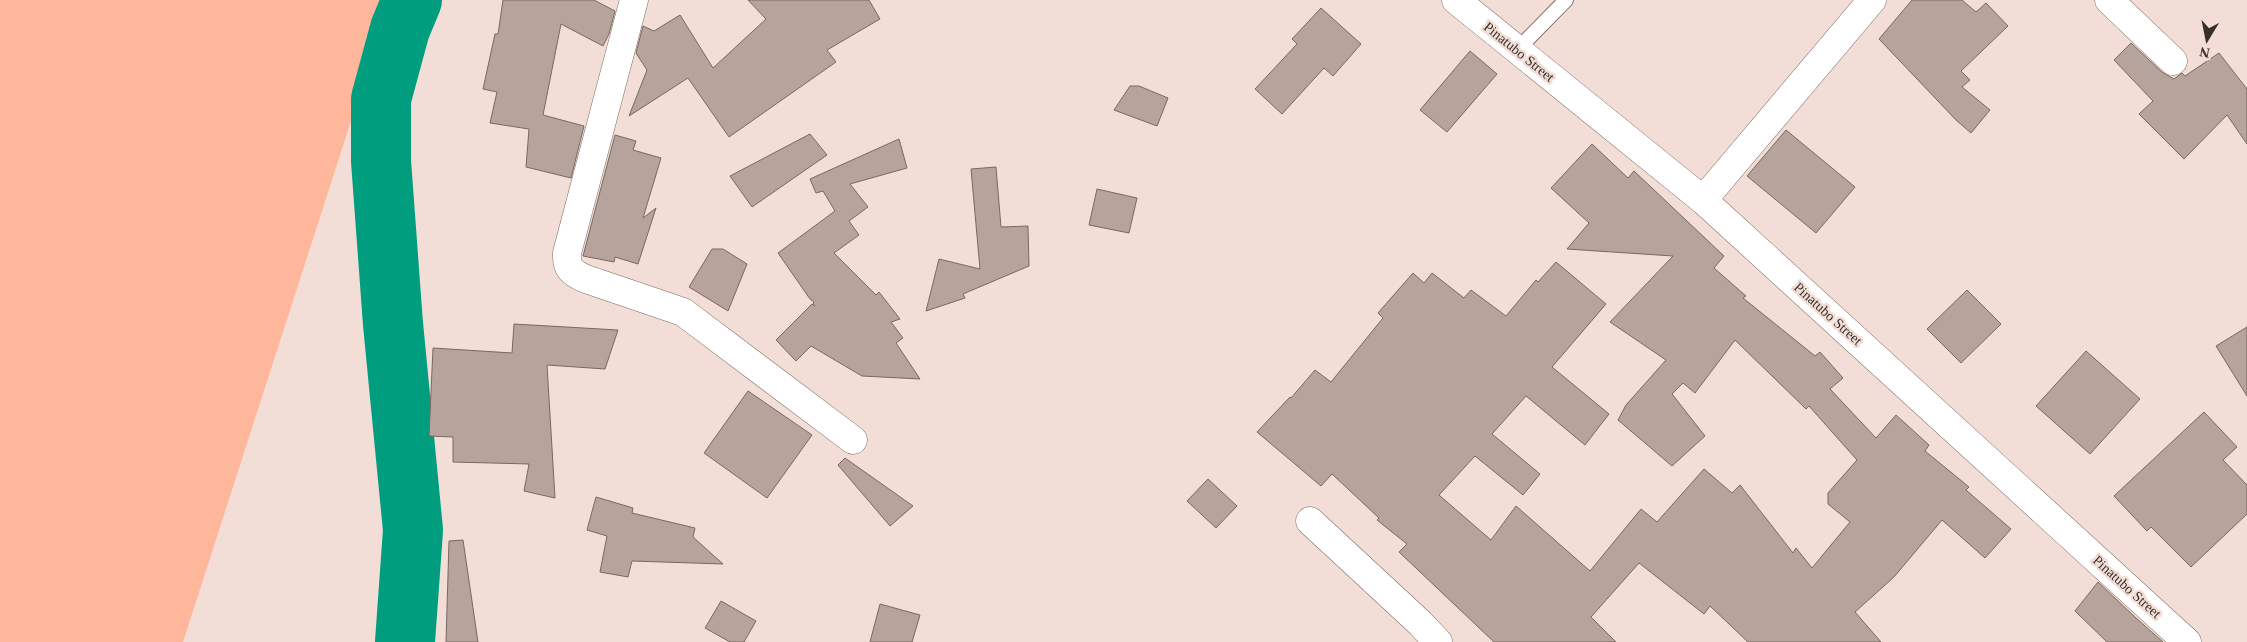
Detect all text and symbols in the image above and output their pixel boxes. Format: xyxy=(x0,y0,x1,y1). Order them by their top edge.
north arrow xyxy=(2182,15,2232,65)
street label: Pinatubo Street xyxy=(1481,19,1557,85)
text: N xyxy=(2199,44,2211,61)
street label: Pinatubo Street xyxy=(1791,280,1865,348)
street label: Pinatubo Street xyxy=(2090,553,2164,621)

